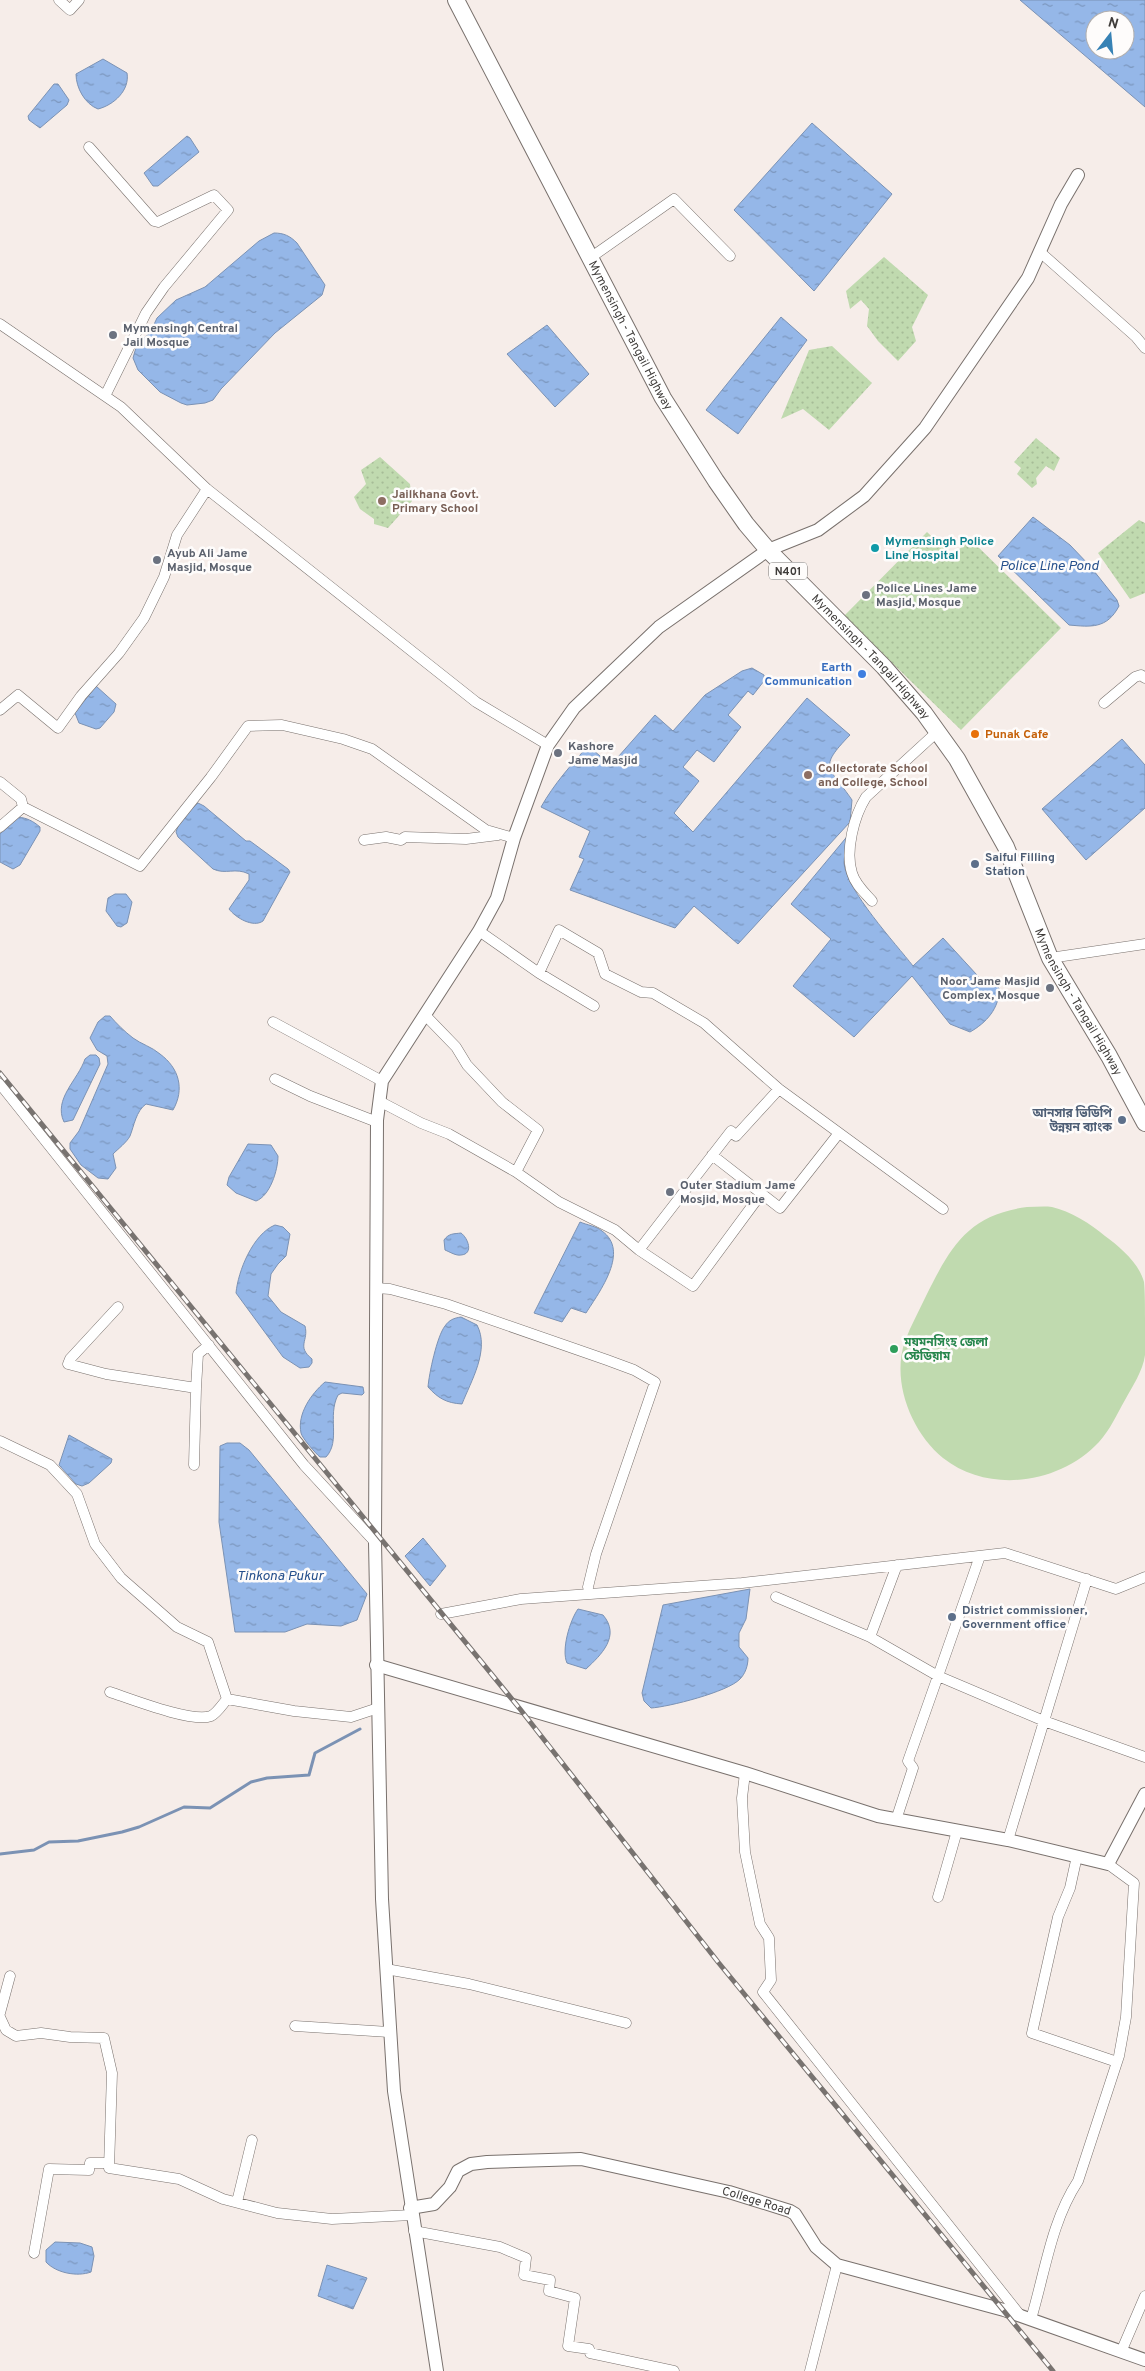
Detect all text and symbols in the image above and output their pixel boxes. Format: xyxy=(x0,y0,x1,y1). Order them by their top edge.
north arrow xyxy=(1085,10,1135,60)
text: N xyxy=(1106,14,1120,34)
street label: Mymensingh - Tangail Highway xyxy=(584,258,676,414)
place label: Mymensingh Central Jail Mosque xyxy=(123,321,238,351)
marker: Mymensingh Central Jail Mosque xyxy=(107,329,119,341)
place label: Jailkhana Govt. Primary School xyxy=(392,487,479,517)
marker: Jailkhana Govt. Primary School xyxy=(376,495,388,507)
place label: Mymensingh Police Line Hospital xyxy=(885,534,994,564)
marker: Mymensingh Police Line Hospital xyxy=(869,542,881,554)
place label: Ayub Ali Jame Masjid, Mosque xyxy=(167,546,252,576)
marker: Ayub Ali Jame Masjid, Mosque xyxy=(151,554,163,566)
water label: Police Line Pond xyxy=(999,558,1100,575)
road number: N401 xyxy=(769,562,807,580)
place label: Police Lines Jame Masjid, Mosque xyxy=(876,581,977,611)
marker: Police Lines Jame Masjid, Mosque xyxy=(860,589,872,601)
street label: Mymensingh - Tangail Highway xyxy=(807,591,933,723)
place label: Earth Communication xyxy=(764,660,852,690)
marker: Earth Communication xyxy=(856,668,868,680)
place label: Punak Cafe xyxy=(985,727,1049,743)
marker: Punak Cafe xyxy=(969,728,981,740)
place label: Kashore Jame Masjid xyxy=(568,739,638,769)
marker: Kashore Jame Masjid xyxy=(552,747,564,759)
place label: Collectorate School and College, School xyxy=(818,761,928,791)
marker: Collectorate School and College, School xyxy=(802,769,814,781)
place label: Saiful Filling Station xyxy=(985,850,1055,880)
marker: Saiful Filling Station xyxy=(969,858,981,870)
street label: Mymensingh - Tangail Highway xyxy=(1030,926,1125,1079)
place label: Noor Jame Masjid Complex, Mosque xyxy=(940,974,1040,1004)
marker: Noor Jame Masjid Complex, Mosque xyxy=(1044,982,1056,994)
place label: আনসার ভিডিপি উন্নয়ন ব্যাংক xyxy=(1032,1105,1112,1136)
marker: আনসার ভিডিপি উন্নয়ন ব্যাংক xyxy=(1116,1114,1128,1126)
place label: Outer Stadium Jame Mosjid, Mosque xyxy=(680,1178,796,1208)
marker: Outer Stadium Jame Mosjid, Mosque xyxy=(664,1186,676,1198)
place label: ময়মনসিংহ জেলা স্টেডিয়াম xyxy=(903,1334,989,1365)
marker: ময়মনসিংহ জেলা স্টেডিয়াম xyxy=(888,1343,900,1355)
water label: Tinkona Pukur xyxy=(237,1568,325,1585)
place label: District commissioner, Government office xyxy=(962,1603,1087,1633)
marker: District commissioner, Government office xyxy=(946,1611,958,1623)
street label: College Road xyxy=(720,2184,793,2220)

